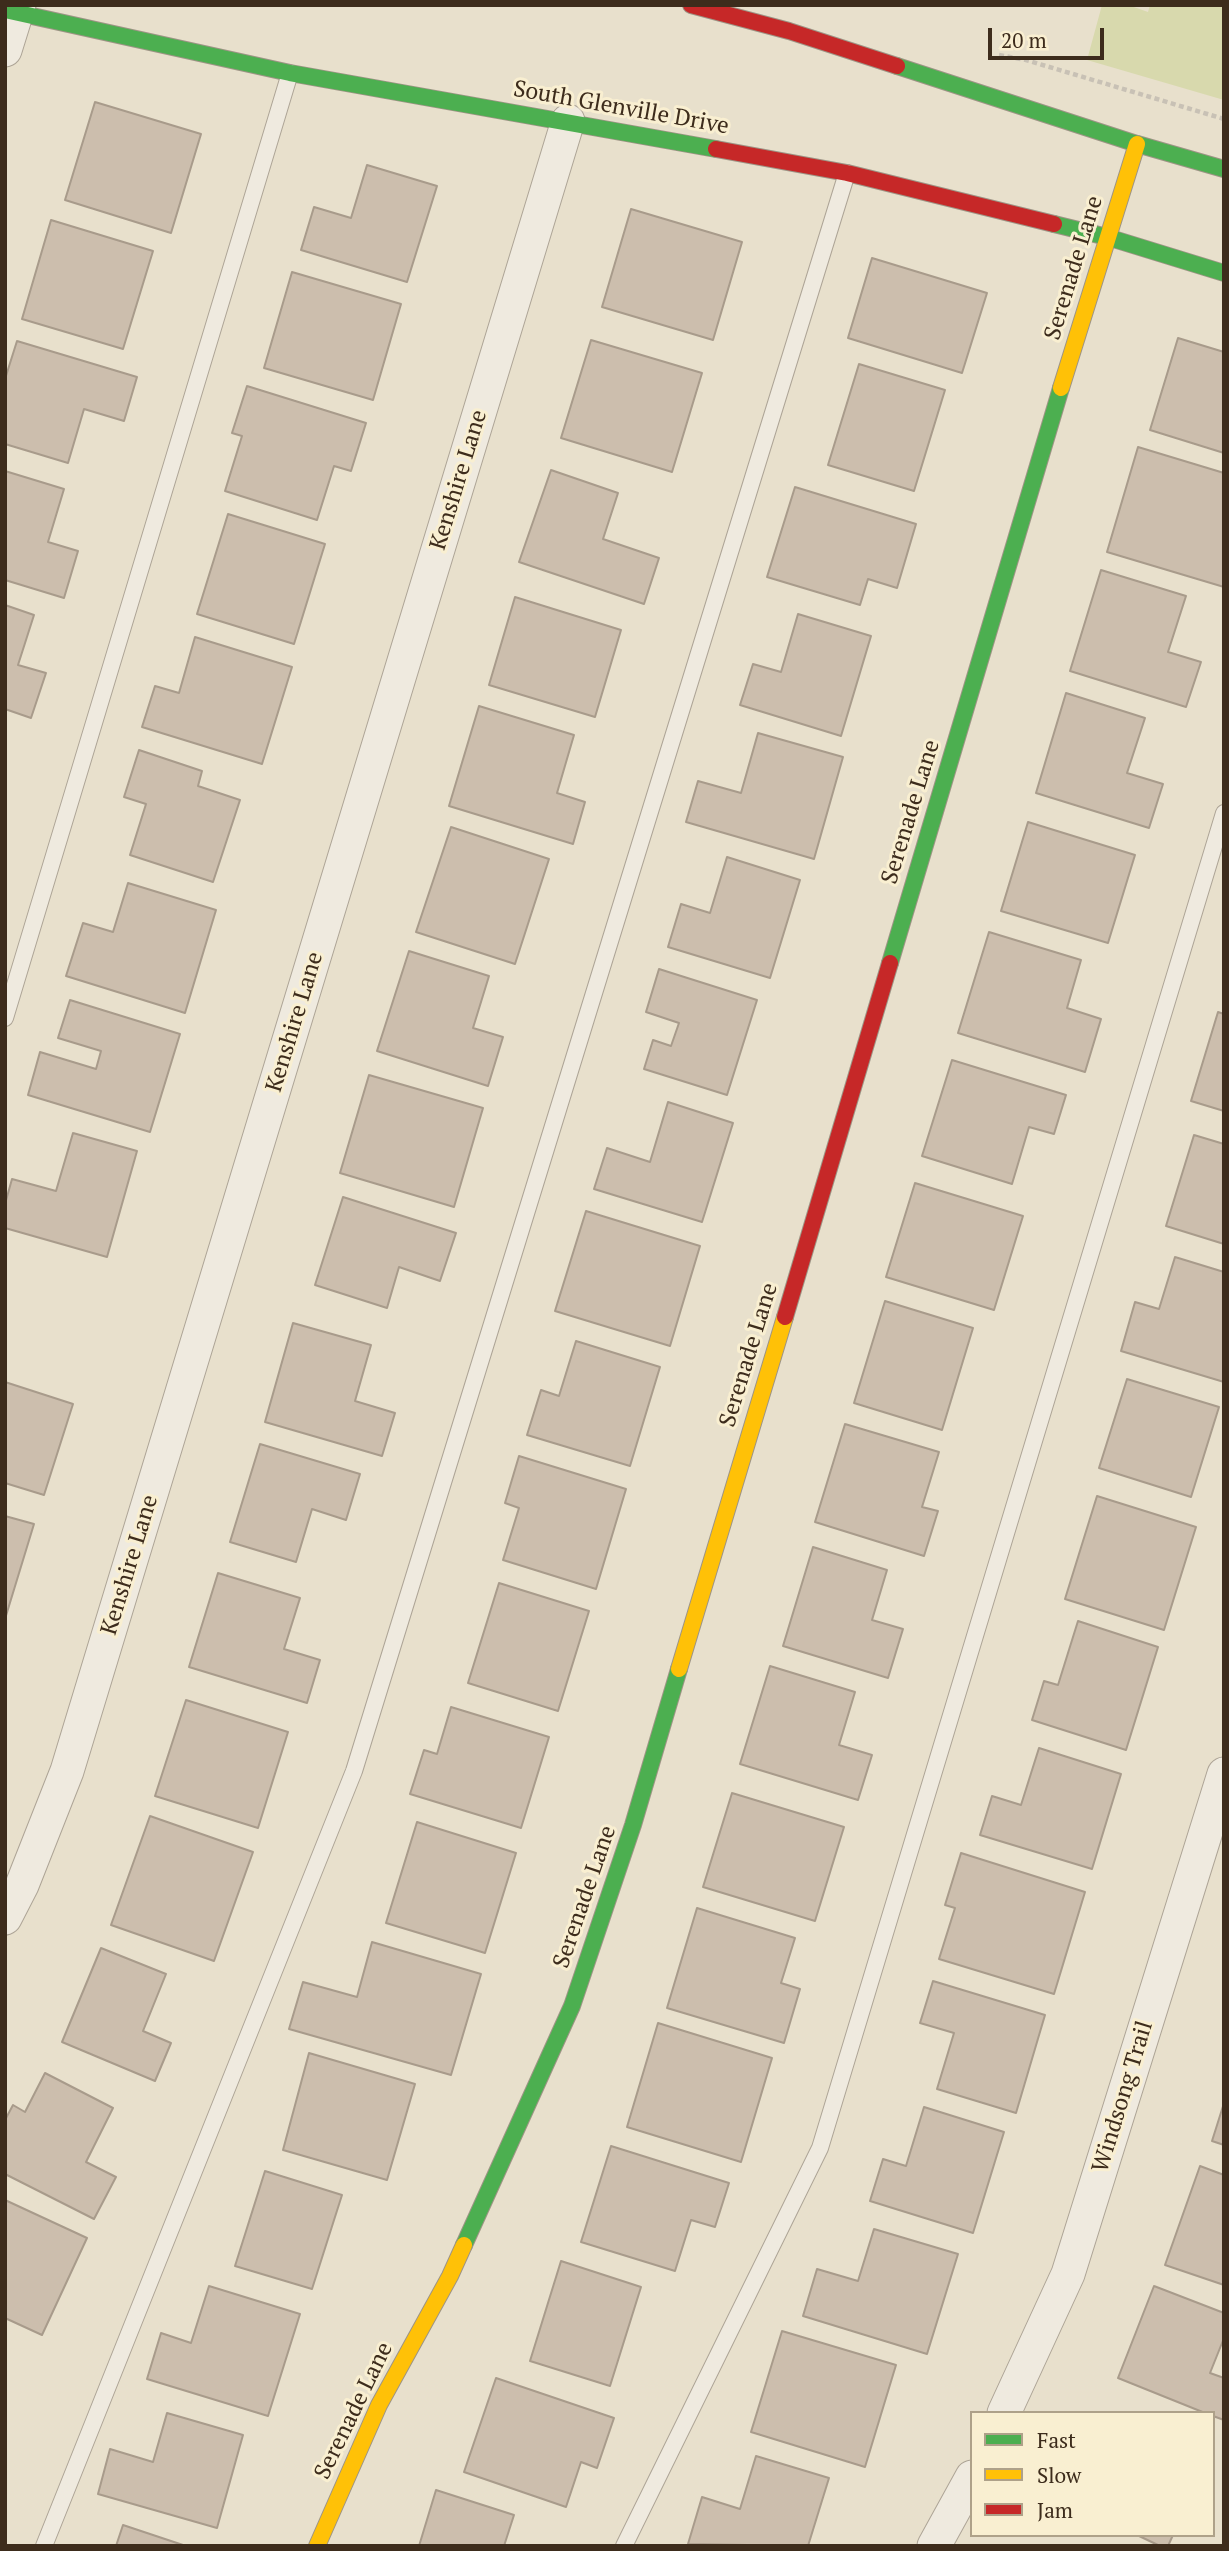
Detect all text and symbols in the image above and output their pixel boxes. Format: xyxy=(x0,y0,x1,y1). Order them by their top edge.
scale bar xyxy=(991,14,1106,58)
text: 20 m xyxy=(1001,26,1047,54)
street label: South Glenville Drive xyxy=(511,75,731,141)
street label: Serenade Lane xyxy=(1039,193,1109,343)
street label: Kenshire Lane xyxy=(425,407,493,553)
street label: Serenade Lane xyxy=(876,737,946,887)
street label: Kenshire Lane xyxy=(261,949,329,1095)
street label: Serenade Lane xyxy=(714,1280,784,1430)
street label: Kenshire Lane xyxy=(96,1492,164,1638)
street label: Serenade Lane xyxy=(548,1822,622,1972)
street label: Windsong Trail xyxy=(1087,2018,1159,2176)
street label: Serenade Lane xyxy=(309,2338,399,2484)
legend xyxy=(970,2411,1215,2537)
text: Fast xyxy=(1037,2426,1076,2454)
text: Slow xyxy=(1037,2461,1081,2489)
text: Jam xyxy=(1037,2496,1073,2524)

